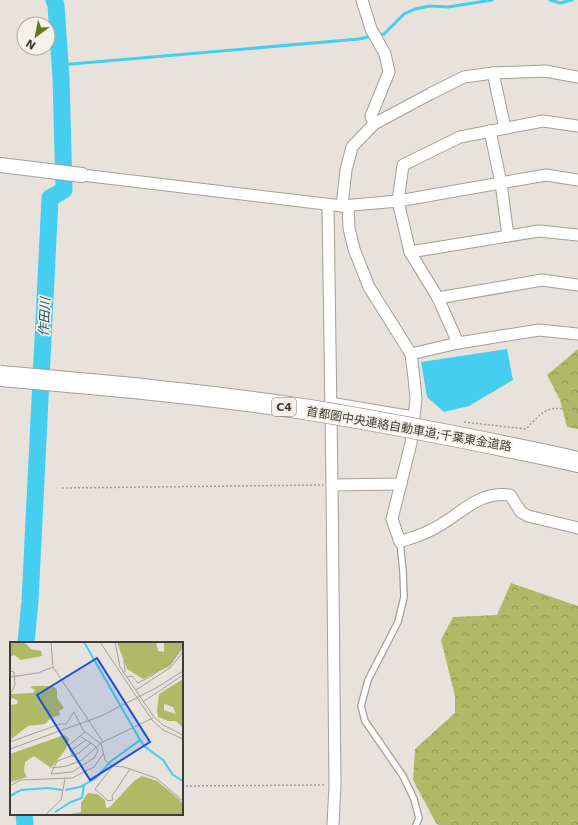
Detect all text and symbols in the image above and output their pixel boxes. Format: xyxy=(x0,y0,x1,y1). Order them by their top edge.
north arrow xyxy=(16,16,56,56)
text: N xyxy=(24,36,38,52)
water label: 作田川 xyxy=(36,295,53,337)
road number: C4 xyxy=(272,398,296,416)
street label: 首都圏中央連絡自動車道;千葉東金道路 xyxy=(305,404,513,454)
inset map xyxy=(10,642,183,815)

